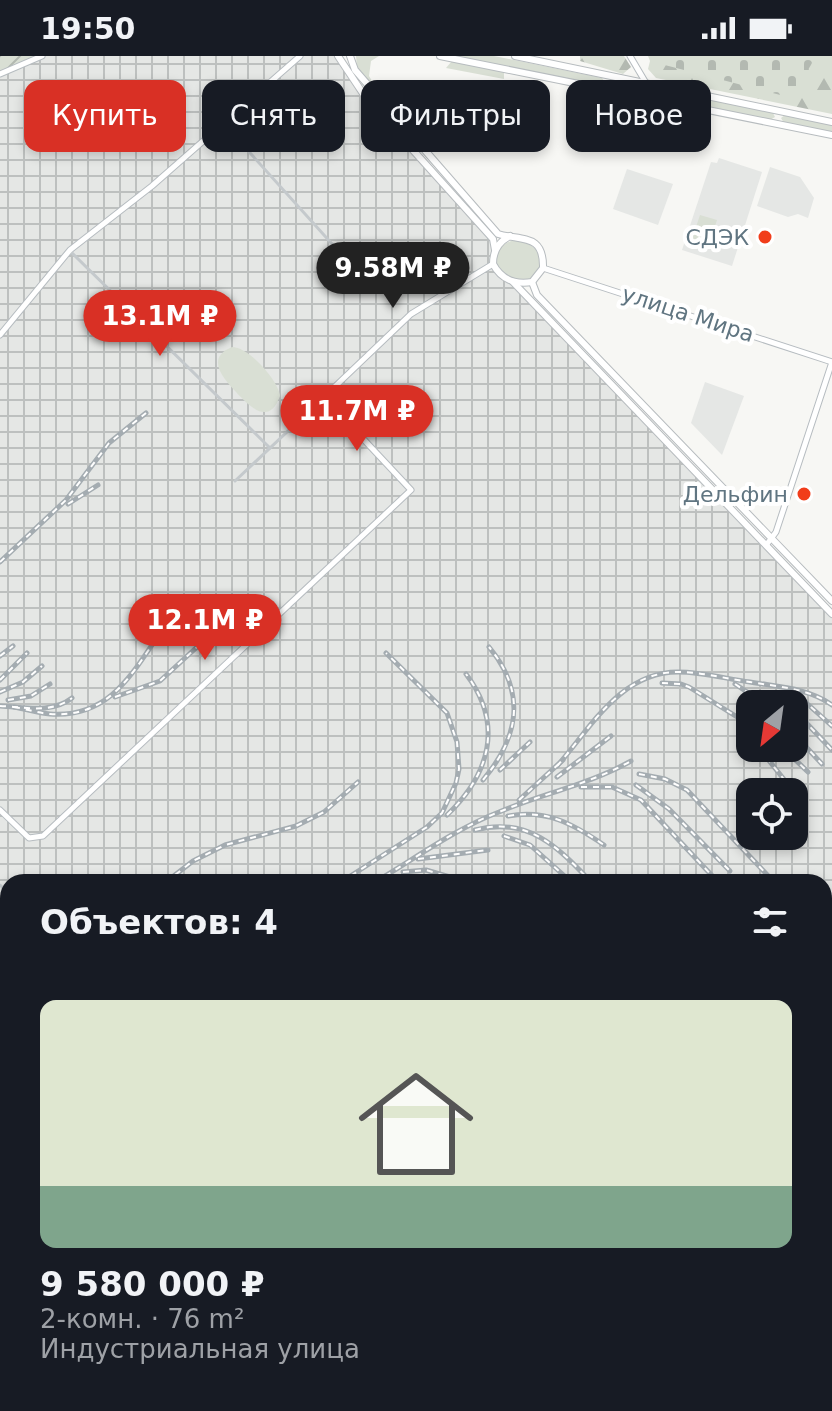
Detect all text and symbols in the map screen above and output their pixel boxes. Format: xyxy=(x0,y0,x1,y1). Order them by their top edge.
text: 19:50 xyxy=(40,11,136,46)
chip: Купить xyxy=(24,80,186,152)
chip: Снять xyxy=(202,80,345,152)
chip: Фильтры xyxy=(361,80,550,152)
chip: Новое xyxy=(566,80,711,152)
place label: СДЭК xyxy=(685,225,749,250)
marker: СДЭК xyxy=(756,228,774,246)
pin: 9.58M ₽ xyxy=(319,242,467,310)
text: 9.58M ₽ xyxy=(334,253,452,283)
street label: улица Мира xyxy=(619,281,757,347)
pin: 13.1M ₽ xyxy=(86,290,234,358)
text: 13.1M ₽ xyxy=(101,301,219,331)
pin: 11.7M ₽ xyxy=(283,385,431,453)
text: 11.7M ₽ xyxy=(298,396,416,426)
place label: Дельфин xyxy=(683,482,788,507)
marker: Дельфин xyxy=(795,485,813,503)
pin: 12.1M ₽ xyxy=(131,594,279,662)
text: 12.1M ₽ xyxy=(146,605,264,635)
north arrow xyxy=(736,690,808,762)
map controls xyxy=(736,690,808,850)
button: locate xyxy=(736,778,808,850)
icon: filters xyxy=(748,900,792,944)
text: Объектов: 4 xyxy=(40,902,278,942)
icon: home xyxy=(344,1052,488,1196)
text: 9 580 000 ₽ xyxy=(40,1264,265,1304)
text: 2-комн. · 76 m² xyxy=(40,1304,244,1334)
text: Индустриальная улица xyxy=(40,1334,360,1364)

